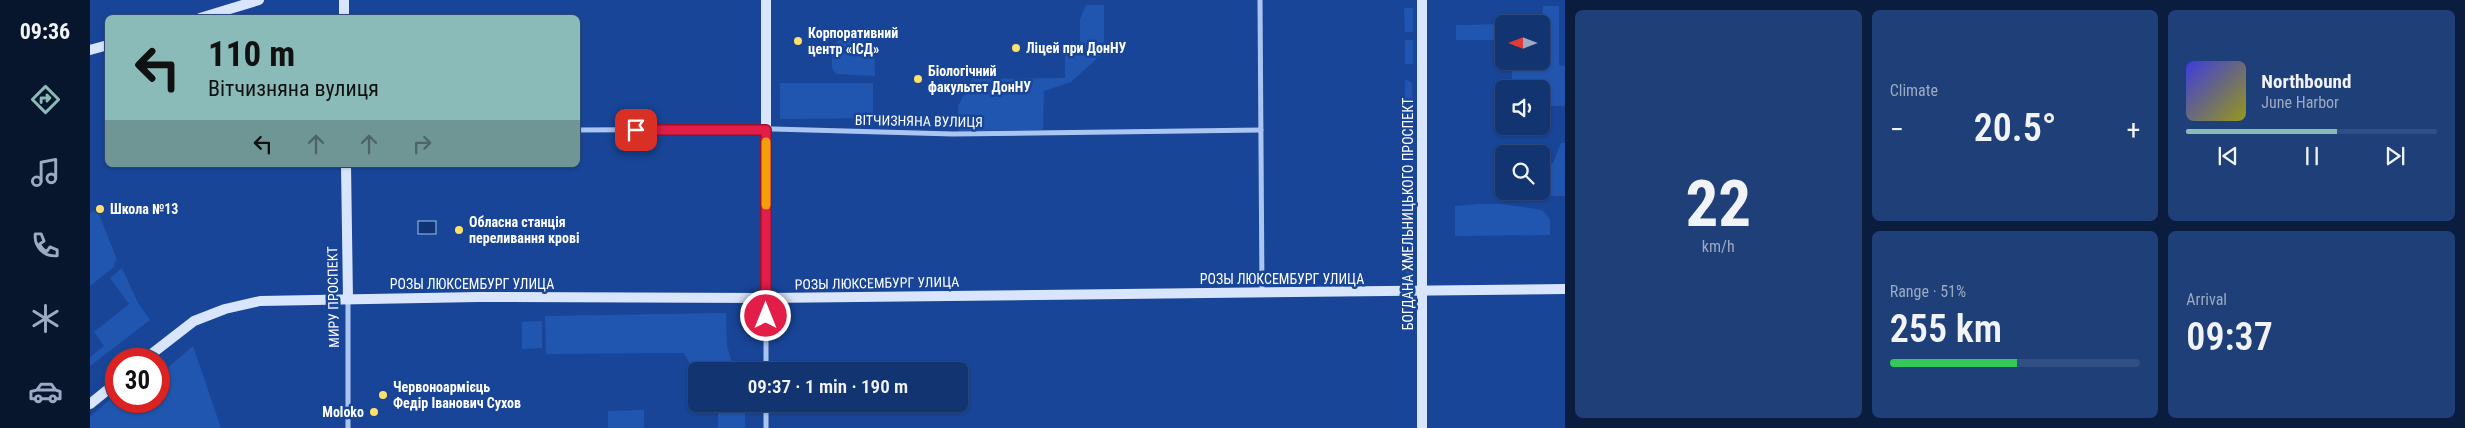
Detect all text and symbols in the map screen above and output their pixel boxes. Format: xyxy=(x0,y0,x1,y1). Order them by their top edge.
north arrow xyxy=(1495,15,1550,70)
map controls xyxy=(1495,15,1550,200)
text: 09:36 xyxy=(20,19,70,44)
place label: Корпоративний центр «ІСД» xyxy=(808,25,898,57)
text: 110 m xyxy=(208,34,295,75)
icon: left xyxy=(125,35,190,100)
marker: Корпоративний центр «ІСД» xyxy=(792,35,804,47)
place label: Ліцей при ДонНУ xyxy=(1026,40,1127,56)
marker: Ліцей при ДонНУ xyxy=(1010,42,1022,54)
place label: Біологічний факультет ДонНУ xyxy=(928,63,1031,95)
text: Northbound xyxy=(2261,70,2351,93)
marker: Біологічний факультет ДонНУ xyxy=(912,73,924,85)
text: Вітчизняна вулиця xyxy=(208,76,379,101)
button: sound xyxy=(1495,80,1550,135)
text: Climate xyxy=(1890,81,1938,100)
icon: directions xyxy=(28,82,63,117)
text: June Harbor xyxy=(2261,93,2339,112)
street label: БОГДАНА ХМЕЛЬНИЦЬКОГО ПРОСПЕКТ xyxy=(1400,98,1416,330)
text: 20.5° xyxy=(1974,106,2056,150)
pin xyxy=(615,109,657,151)
street label: ВІТЧИЗНЯНА ВУЛИЦЯ xyxy=(855,112,983,130)
text: − xyxy=(1890,113,1904,146)
text: + xyxy=(2126,113,2140,146)
icon: arrive xyxy=(622,116,650,144)
icon: left xyxy=(249,130,277,158)
icon: ahead xyxy=(302,130,330,158)
icon: ahead xyxy=(355,130,383,158)
icon: right xyxy=(408,130,436,158)
icon: previous xyxy=(2214,142,2242,170)
icon: pause xyxy=(2298,142,2326,170)
icon: next xyxy=(2381,142,2409,170)
button: search xyxy=(1495,145,1550,200)
icon: music xyxy=(28,155,63,190)
text: 22 xyxy=(1685,166,1751,242)
place label: Школа №13 xyxy=(110,201,178,217)
marker: Школа №13 xyxy=(94,203,106,215)
place label: Обласна станція переливання крові xyxy=(469,214,579,246)
marker: Обласна станція переливання крові xyxy=(453,224,465,236)
icon: phone xyxy=(28,228,63,263)
text: km/h xyxy=(1702,237,1735,256)
street label: МИРУ ПРОСПЕКТ xyxy=(324,246,342,348)
street label: РОЗЫ ЛЮКСЕМБУРГ УЛИЦА xyxy=(1200,271,1364,287)
street label: РОЗЫ ЛЮКСЕМБУРГ УЛИЦА xyxy=(795,274,959,292)
street label: РОЗЫ ЛЮКСЕМБУРГ УЛИЦА xyxy=(390,276,554,292)
text: Range · 51% xyxy=(1890,282,1966,301)
position arrow xyxy=(739,289,791,341)
text: Arrival xyxy=(2186,290,2227,309)
icon: climate xyxy=(28,301,63,336)
text: 255 km xyxy=(1890,307,2002,351)
text: 09:37 xyxy=(2186,315,2273,359)
speed limit sign: 30 xyxy=(105,348,170,413)
icon: car xyxy=(28,374,63,409)
text: 09:37 · 1 min · 190 m xyxy=(748,375,908,398)
place label: Червоноармієць Федір Іванович Сухов xyxy=(393,379,521,411)
marker: Червоноармієць Федір Іванович Сухов xyxy=(377,389,389,401)
place label: Moloko xyxy=(322,404,364,420)
marker: Moloko xyxy=(368,406,380,418)

